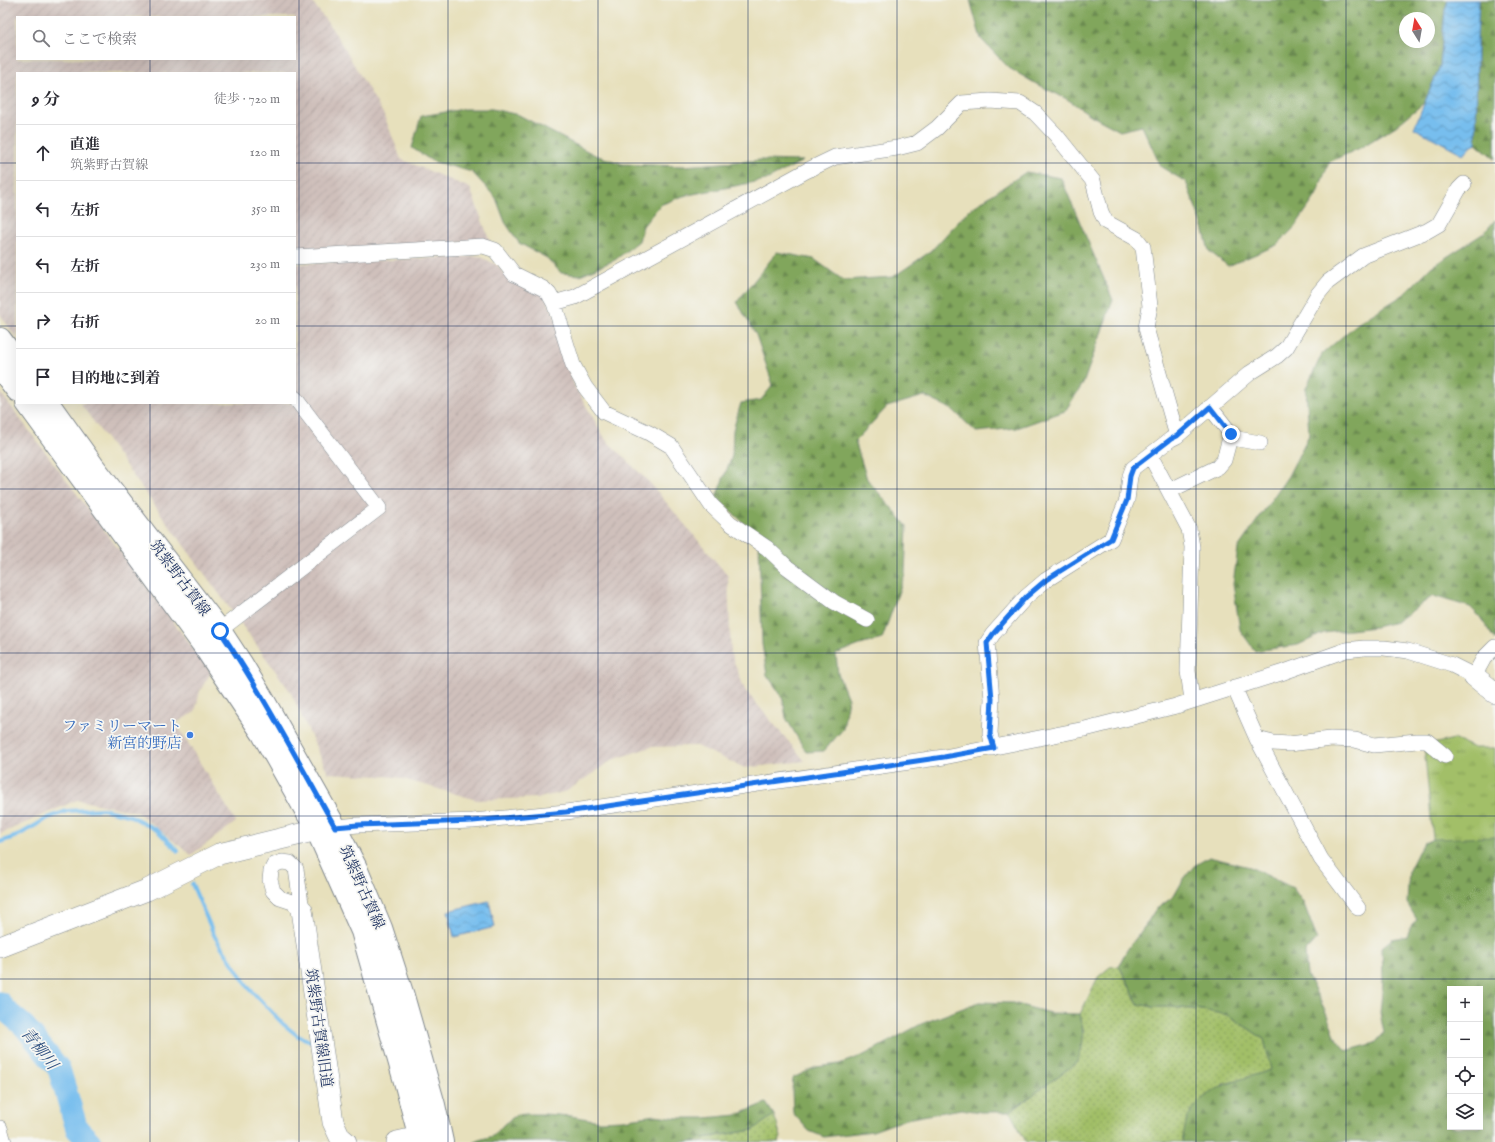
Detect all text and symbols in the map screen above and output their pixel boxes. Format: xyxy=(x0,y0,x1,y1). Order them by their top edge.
north arrow xyxy=(1399,12,1435,48)
search box xyxy=(16,16,296,60)
icon: search xyxy=(30,27,52,49)
text: ここで検索 xyxy=(62,30,137,49)
text: 9 分 xyxy=(32,90,60,111)
text: 徒歩 · 720 m xyxy=(214,91,280,108)
text: 直進 xyxy=(70,135,100,154)
icon: ahead xyxy=(32,142,54,164)
text: 120 m xyxy=(250,144,280,161)
text: 筑紫野古賀線 xyxy=(70,157,148,174)
icon: left xyxy=(32,198,54,220)
text: 350 m xyxy=(251,200,280,217)
text: 左折 xyxy=(70,201,100,220)
icon: left xyxy=(32,254,54,276)
text: 230 m xyxy=(250,256,280,273)
text: 左折 xyxy=(70,257,100,276)
icon: right xyxy=(32,310,54,332)
text: 20 m xyxy=(255,312,280,329)
text: 右折 xyxy=(70,313,100,332)
icon: arrive xyxy=(32,366,54,388)
text: 目的地に到着 xyxy=(70,369,160,388)
route end xyxy=(1222,425,1240,443)
street label: 筑紫野古賀線 xyxy=(145,537,214,620)
route start xyxy=(211,622,229,640)
place label: ファミリーマート 新宮的野店 xyxy=(62,717,182,753)
marker: ファミリーマート 新宮的野店 xyxy=(185,730,195,740)
street label: 筑紫野古賀線 xyxy=(335,842,389,932)
street label: 筑紫野古賀線旧道 xyxy=(301,967,336,1089)
map controls xyxy=(1447,986,1483,1130)
button: + xyxy=(1447,986,1483,1022)
button: − xyxy=(1447,1022,1483,1058)
water label: 青柳川 xyxy=(16,1024,62,1076)
button: locate xyxy=(1447,1058,1483,1094)
button: layers xyxy=(1447,1094,1483,1130)

